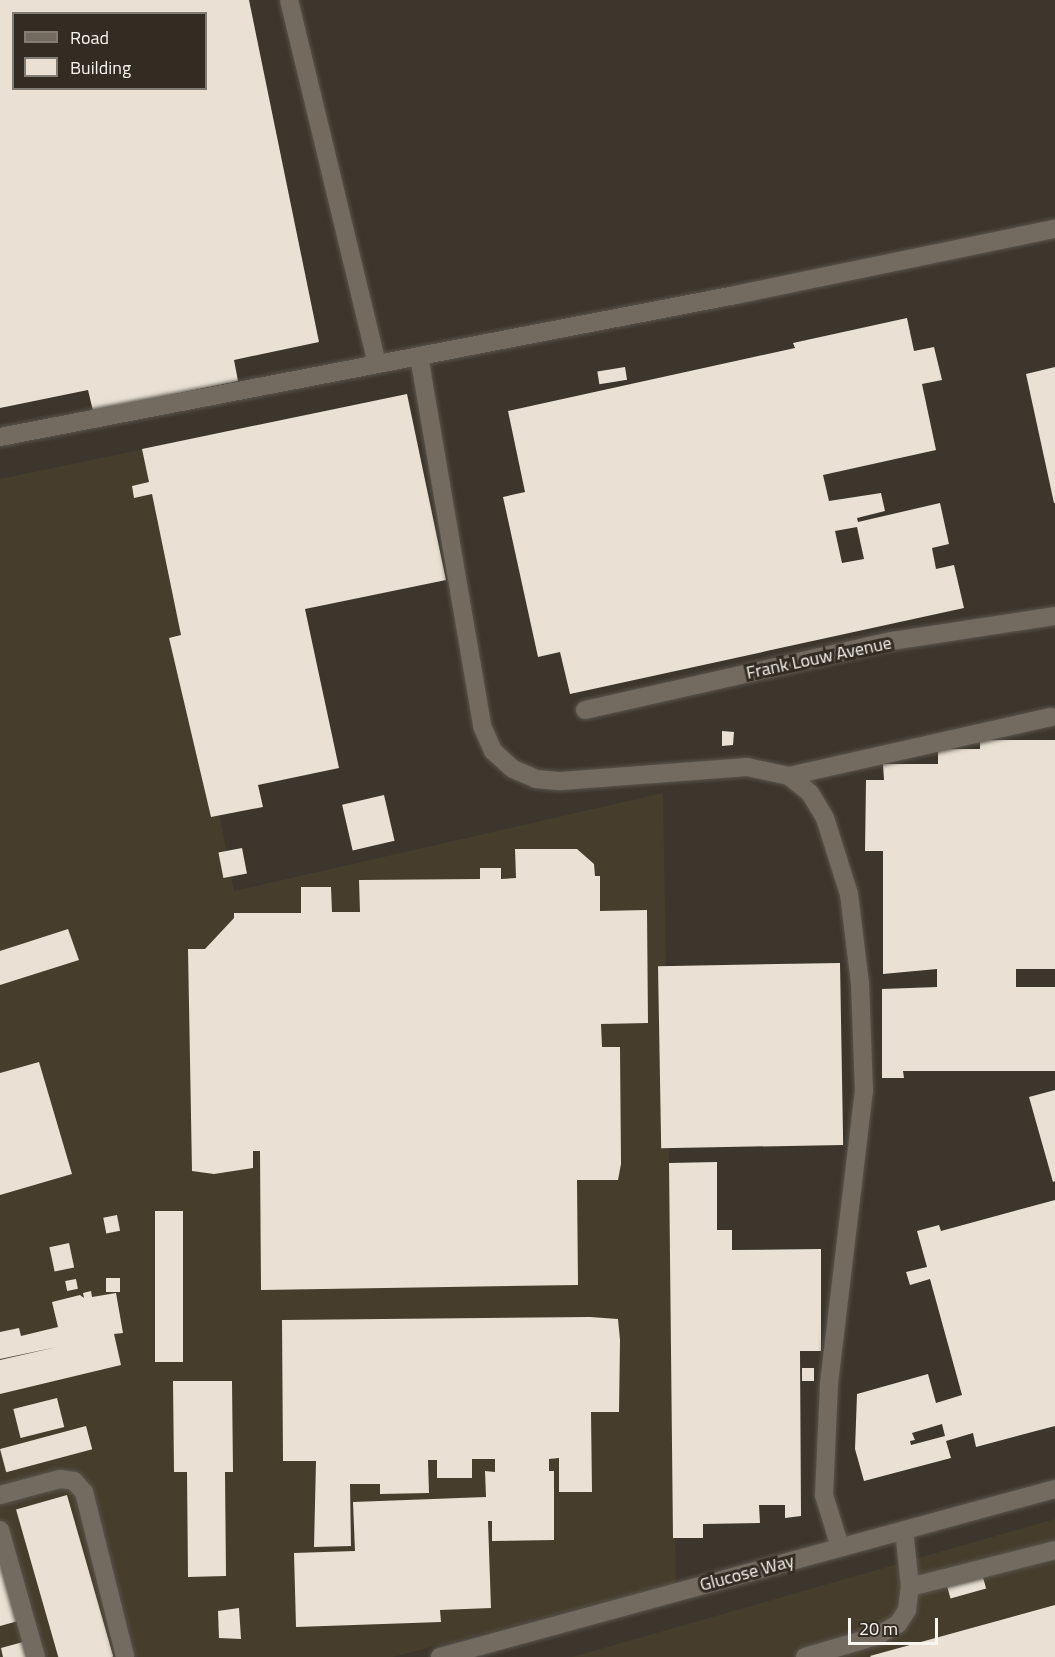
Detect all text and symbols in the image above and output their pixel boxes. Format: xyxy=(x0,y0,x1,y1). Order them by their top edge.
legend xyxy=(12,12,207,90)
text: Road xyxy=(70,24,109,51)
text: Building xyxy=(70,54,131,81)
street label: Frank Louw Avenue xyxy=(744,632,894,684)
street label: Glucose Way xyxy=(697,1550,797,1596)
scale bar xyxy=(851,1606,941,1644)
text: 20 m xyxy=(859,1615,898,1642)

